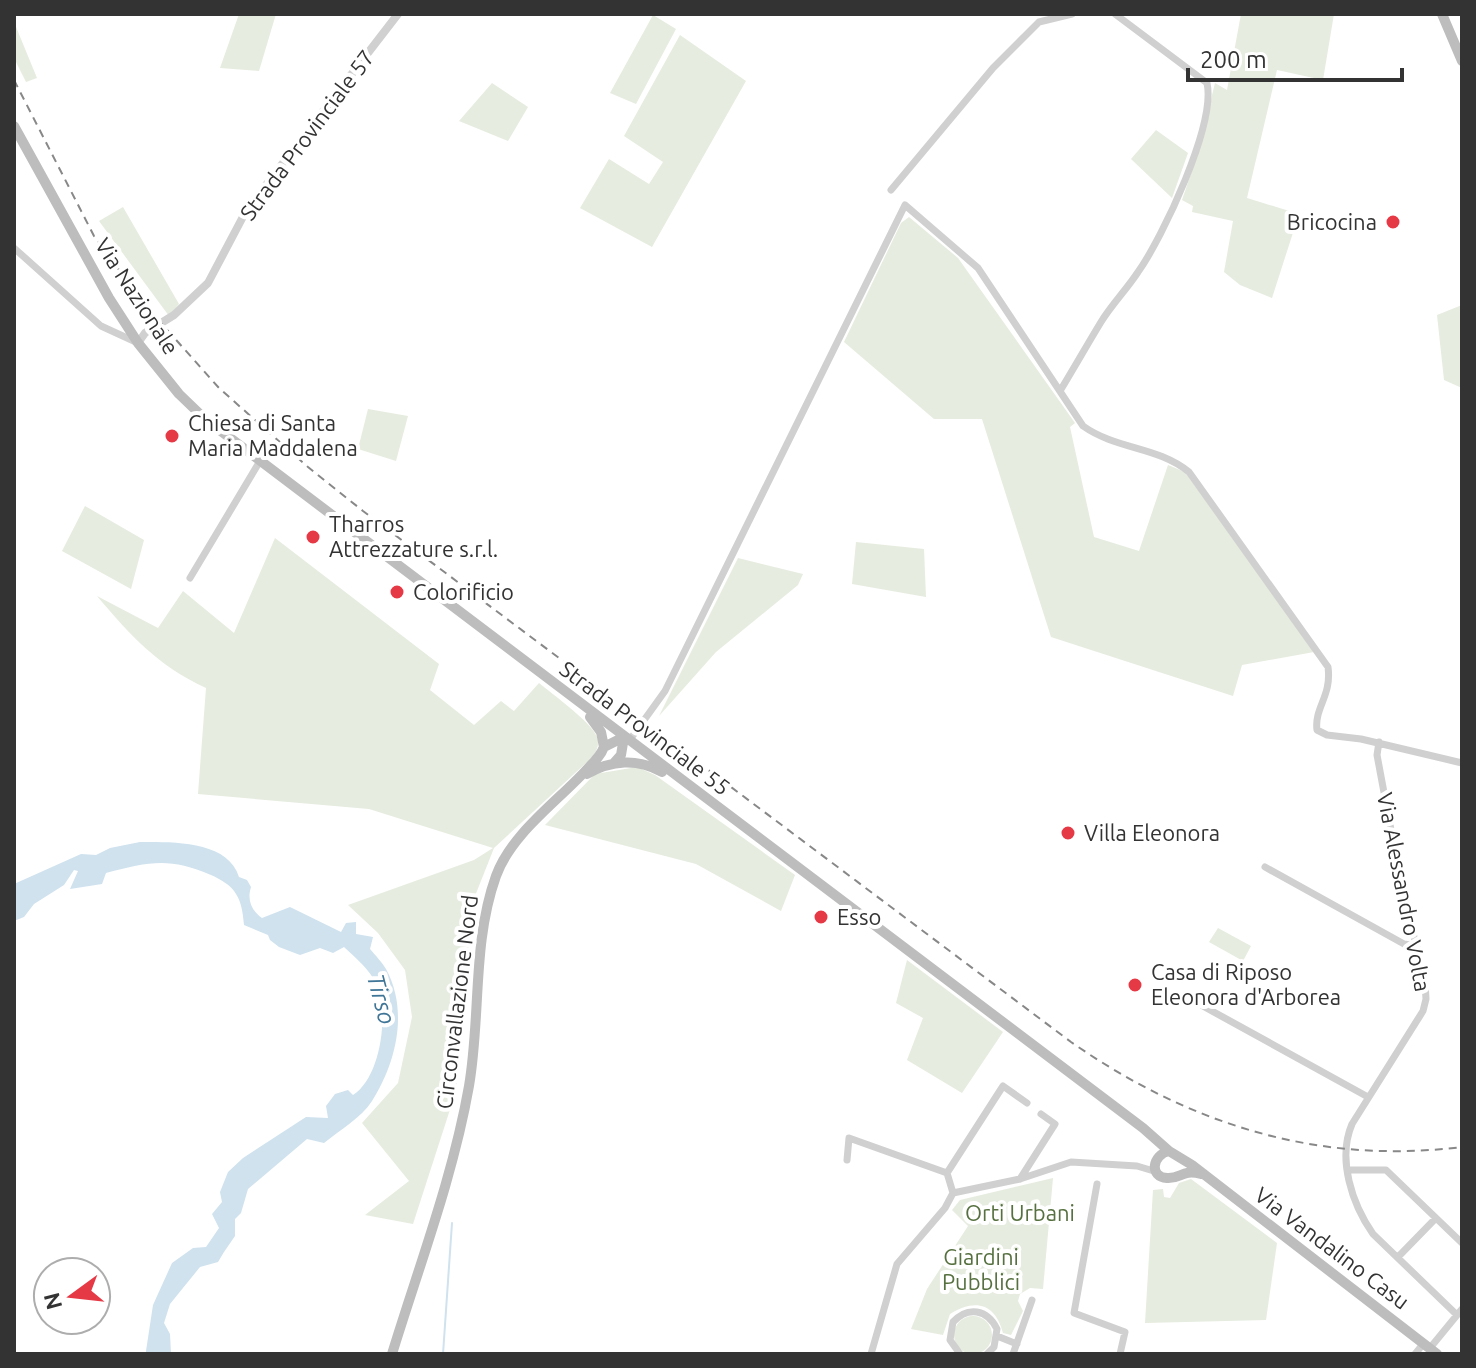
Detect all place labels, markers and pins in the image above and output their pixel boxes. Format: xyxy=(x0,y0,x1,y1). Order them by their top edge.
place label: Bricocina xyxy=(1287,209,1377,234)
marker: Bricocina xyxy=(1384,213,1402,231)
place label: Chiesa di Santa Maria Maddalena xyxy=(188,410,358,460)
marker: Chiesa di Santa Maria Maddalena xyxy=(163,427,181,445)
place label: Tharros Attrezzature s.r.l. xyxy=(329,511,498,561)
marker: Tharros Attrezzature s.r.l. xyxy=(304,528,322,546)
place label: Colorificio xyxy=(413,579,514,604)
marker: Colorificio xyxy=(388,583,406,601)
place label: Villa Eleonora xyxy=(1084,820,1220,845)
marker: Villa Eleonora xyxy=(1059,824,1077,842)
place label: Esso xyxy=(837,904,881,929)
marker: Esso xyxy=(812,908,830,926)
place label: Casa di Riposo Eleonora d'Arborea xyxy=(1151,959,1341,1009)
marker: Casa di Riposo Eleonora d'Arborea xyxy=(1126,976,1144,994)

